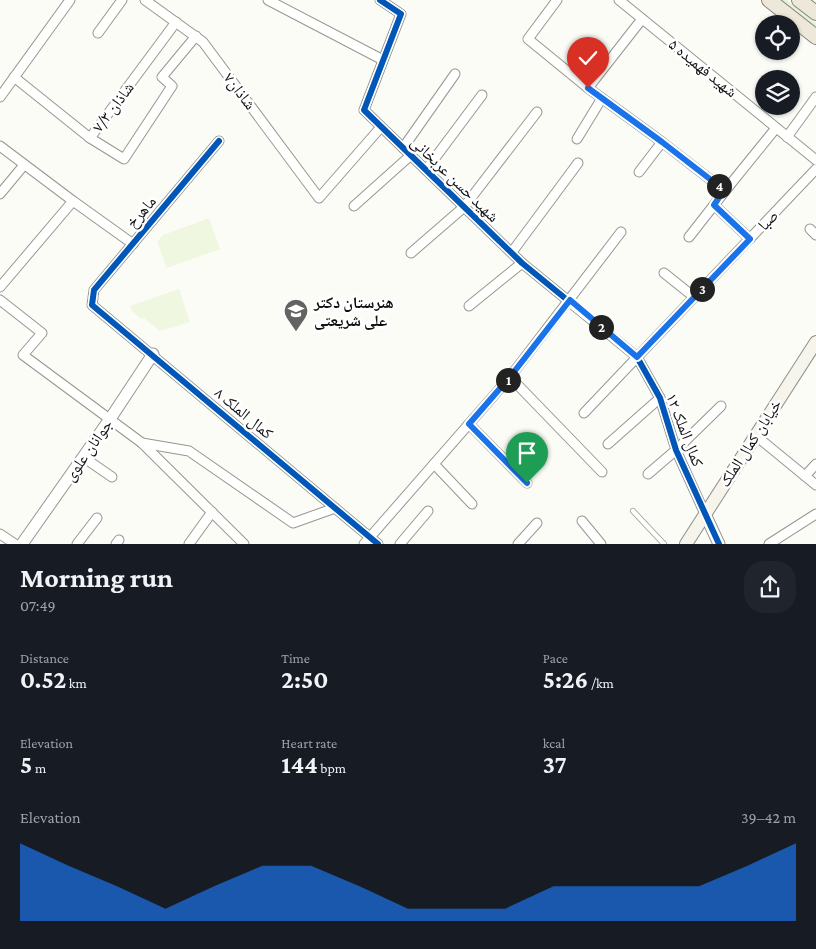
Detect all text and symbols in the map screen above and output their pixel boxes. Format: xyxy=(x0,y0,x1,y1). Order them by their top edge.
map controls xyxy=(755,15,800,115)
button: locate xyxy=(755,15,800,60)
street label: شهید فهمیده ۵ xyxy=(665,35,740,101)
pin xyxy=(567,37,609,88)
icon: check xyxy=(574,44,602,72)
street label: شاذان۷ xyxy=(219,69,259,114)
button: layers xyxy=(755,70,800,115)
street label: شاذان ۷/۳ xyxy=(89,79,139,136)
street label: شهید حسن عربخانی xyxy=(406,133,502,227)
pin: 4 xyxy=(706,174,732,198)
text: 4 xyxy=(716,178,723,194)
street label: ماهرخ xyxy=(123,193,161,233)
street label: صبا xyxy=(754,206,782,234)
pin: 3 xyxy=(690,276,714,302)
text: 3 xyxy=(699,281,706,297)
place label: هنرستان دکتر علی شریعتی xyxy=(313,294,394,330)
school or university icon: هنرستان دکتر علی شریعتی xyxy=(283,298,309,332)
pin: 2 xyxy=(588,314,614,340)
text: 2 xyxy=(598,319,605,335)
pin: 1 xyxy=(496,368,520,392)
text: 1 xyxy=(506,372,511,388)
street label: کمال الملک ۸ xyxy=(210,384,277,444)
street label: کمال الملک ۱۲ xyxy=(661,391,707,470)
street label: خیابان کمال الملک xyxy=(715,396,786,491)
street label: جوانان علوی xyxy=(60,416,117,485)
pin xyxy=(506,432,548,483)
icon: arrive xyxy=(513,439,541,467)
button: share xyxy=(744,561,796,613)
text: Morning run xyxy=(20,562,173,593)
text: 07:49 xyxy=(20,597,56,614)
text: Distance xyxy=(20,650,69,666)
text: Time xyxy=(281,650,310,666)
text: Pace xyxy=(543,650,568,666)
text: 0.52 xyxy=(20,666,66,693)
text: 2:50 xyxy=(281,666,328,693)
text: 5:26 xyxy=(543,666,588,693)
text: km xyxy=(66,675,87,691)
text: /km xyxy=(588,675,614,691)
text: Elevation xyxy=(20,735,73,751)
text: Heart rate xyxy=(281,735,337,751)
text: kcal xyxy=(543,735,565,751)
text: 5 xyxy=(20,751,32,778)
text: 144 xyxy=(281,751,318,778)
text: 37 xyxy=(543,751,567,778)
text: m xyxy=(32,760,46,776)
text: bpm xyxy=(318,760,346,776)
text: Elevation xyxy=(20,809,81,826)
text: 39–42 m xyxy=(741,809,796,826)

